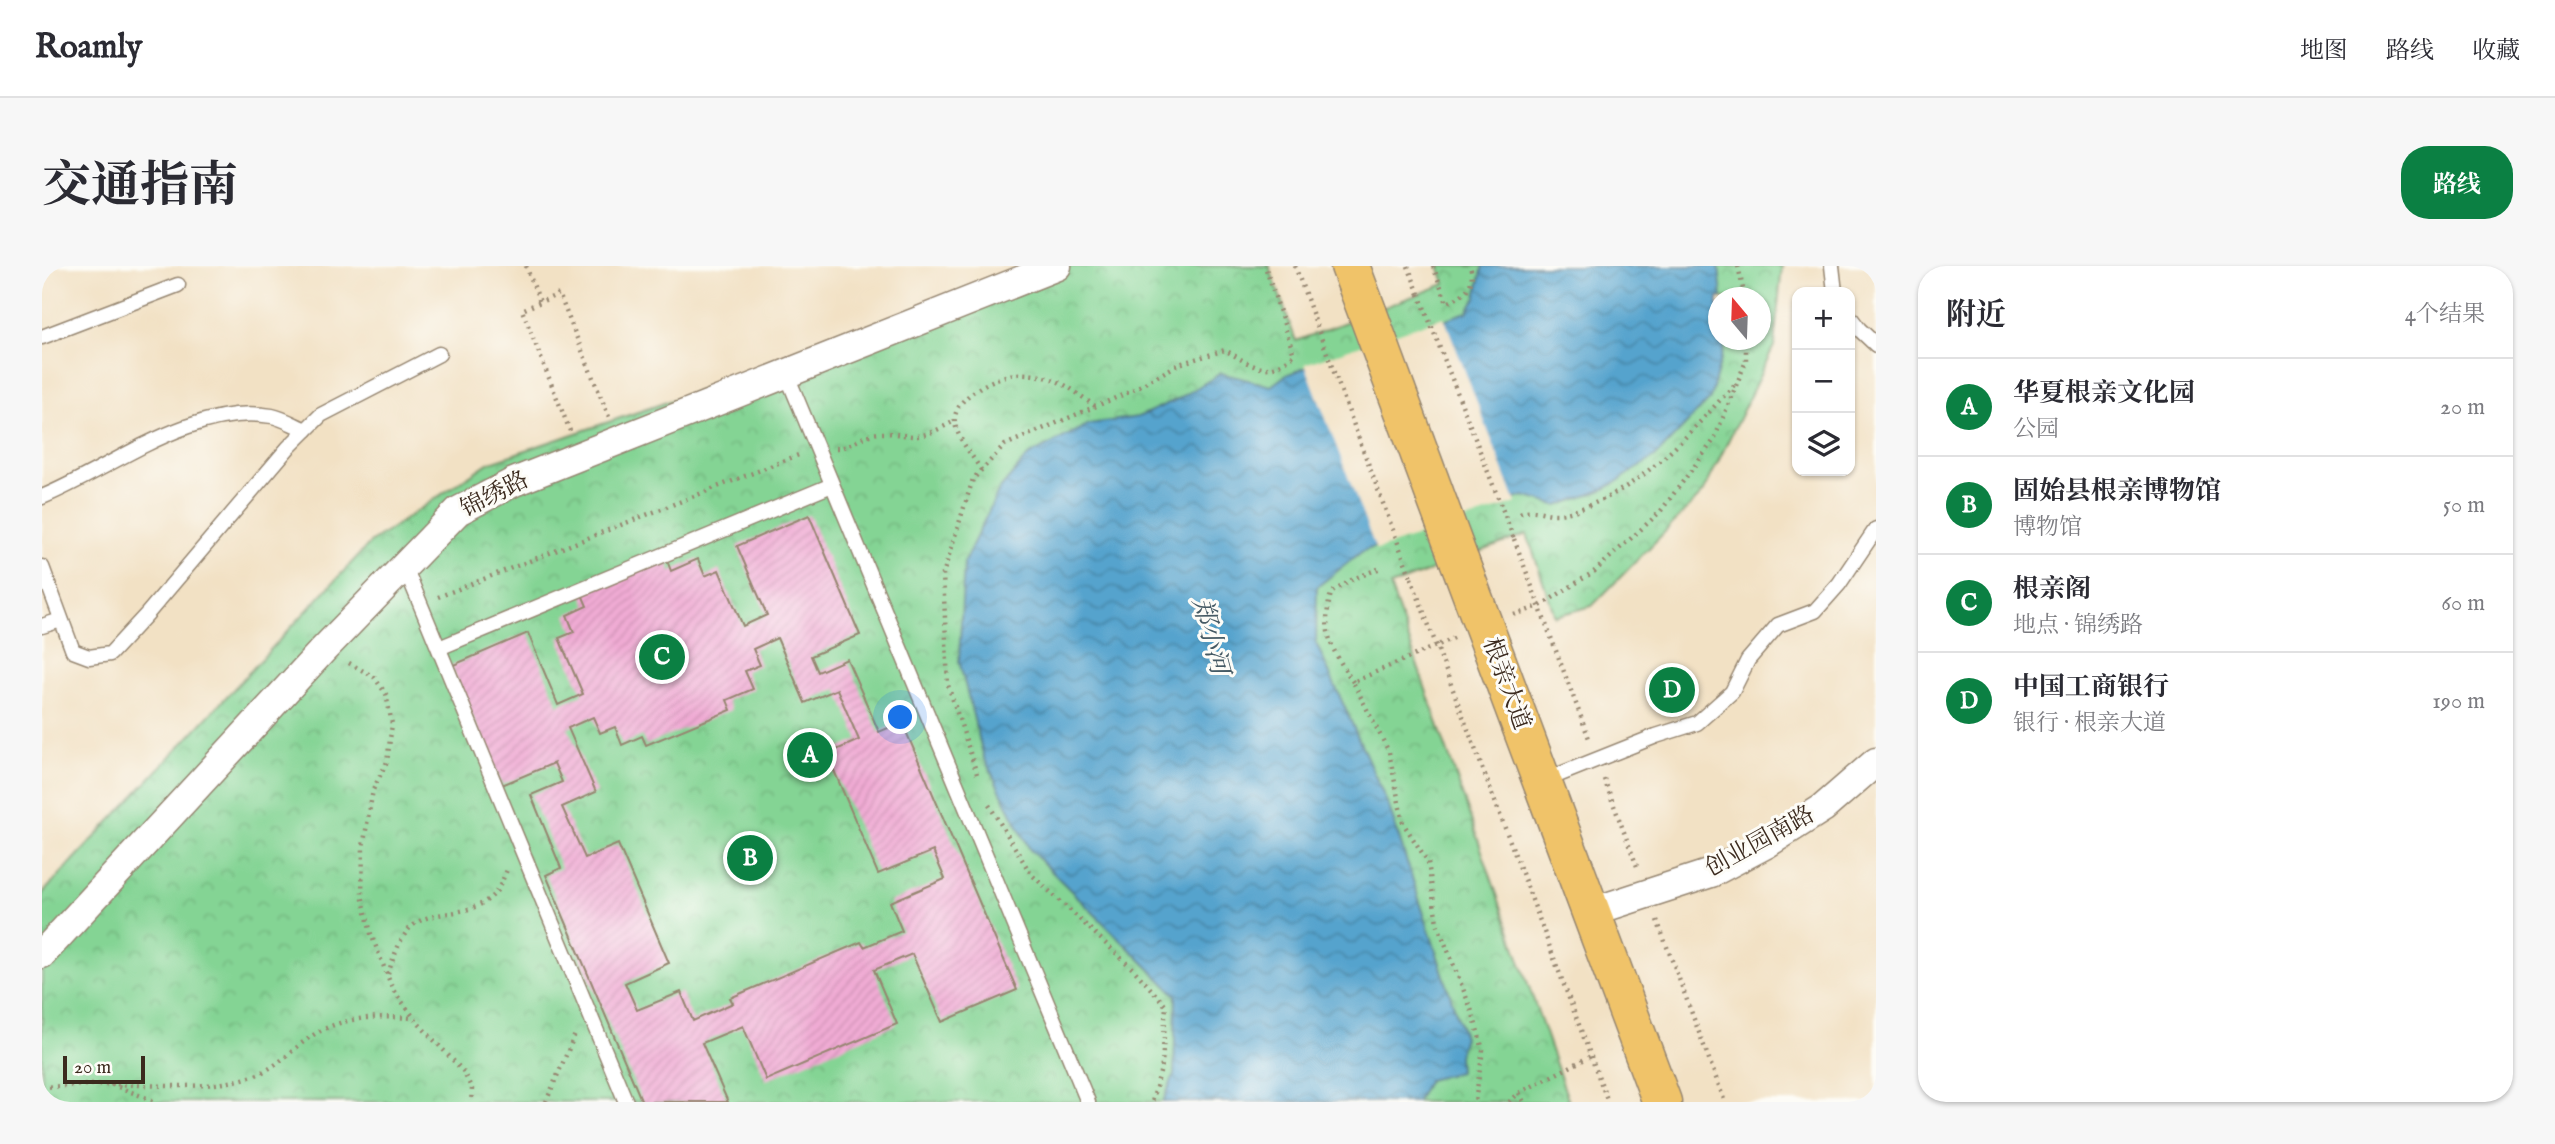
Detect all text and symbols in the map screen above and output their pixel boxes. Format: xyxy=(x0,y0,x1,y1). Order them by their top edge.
text: Roamly xyxy=(35,27,142,69)
text: 地图 xyxy=(2300,36,2348,67)
text: 路线 xyxy=(2386,36,2434,67)
text: 收藏 xyxy=(2472,36,2520,67)
button: 路线 xyxy=(2401,146,2513,219)
text: 交通指南 xyxy=(42,157,238,219)
north arrow xyxy=(1708,287,1771,350)
map controls xyxy=(1792,287,1855,476)
button: + xyxy=(1792,287,1855,350)
text: 附近 xyxy=(1946,297,2006,335)
text: 4个结果 xyxy=(2405,300,2485,329)
button: − xyxy=(1792,350,1855,413)
text: 华夏根亲文化园 xyxy=(2013,377,2195,410)
text: A xyxy=(1961,393,1977,422)
text: 20 m xyxy=(2440,393,2485,422)
button: layers xyxy=(1792,413,1855,476)
text: 公园 xyxy=(2013,415,2059,444)
street label: 锦绣路 xyxy=(456,465,534,525)
text: 固始县根亲博物馆 xyxy=(2013,475,2221,508)
text: B xyxy=(1961,491,1977,520)
text: 50 m xyxy=(2443,491,2485,520)
text: 博物馆 xyxy=(2013,513,2082,542)
text: 根亲阁 xyxy=(2013,573,2091,606)
text: C xyxy=(1961,589,1977,618)
text: 60 m xyxy=(2441,589,2485,618)
water label: 郑小河 xyxy=(1184,594,1237,682)
text: 地点 · 锦绣路 xyxy=(2013,611,2143,640)
pin: C xyxy=(639,631,685,683)
street label: 根亲大道 xyxy=(1475,634,1537,734)
pin: D xyxy=(1649,664,1695,716)
text: 中国工商银行 xyxy=(2013,671,2169,704)
text: D xyxy=(1960,687,1978,716)
text: 190 m xyxy=(2432,687,2485,716)
your location xyxy=(883,700,917,734)
text: 银行 · 根亲大道 xyxy=(2013,709,2166,738)
pin: A xyxy=(787,729,833,781)
street label: 创业园南路 xyxy=(1700,799,1820,885)
pin: B xyxy=(727,832,773,884)
scale bar xyxy=(63,1053,145,1085)
text: 20 m xyxy=(74,1056,111,1080)

